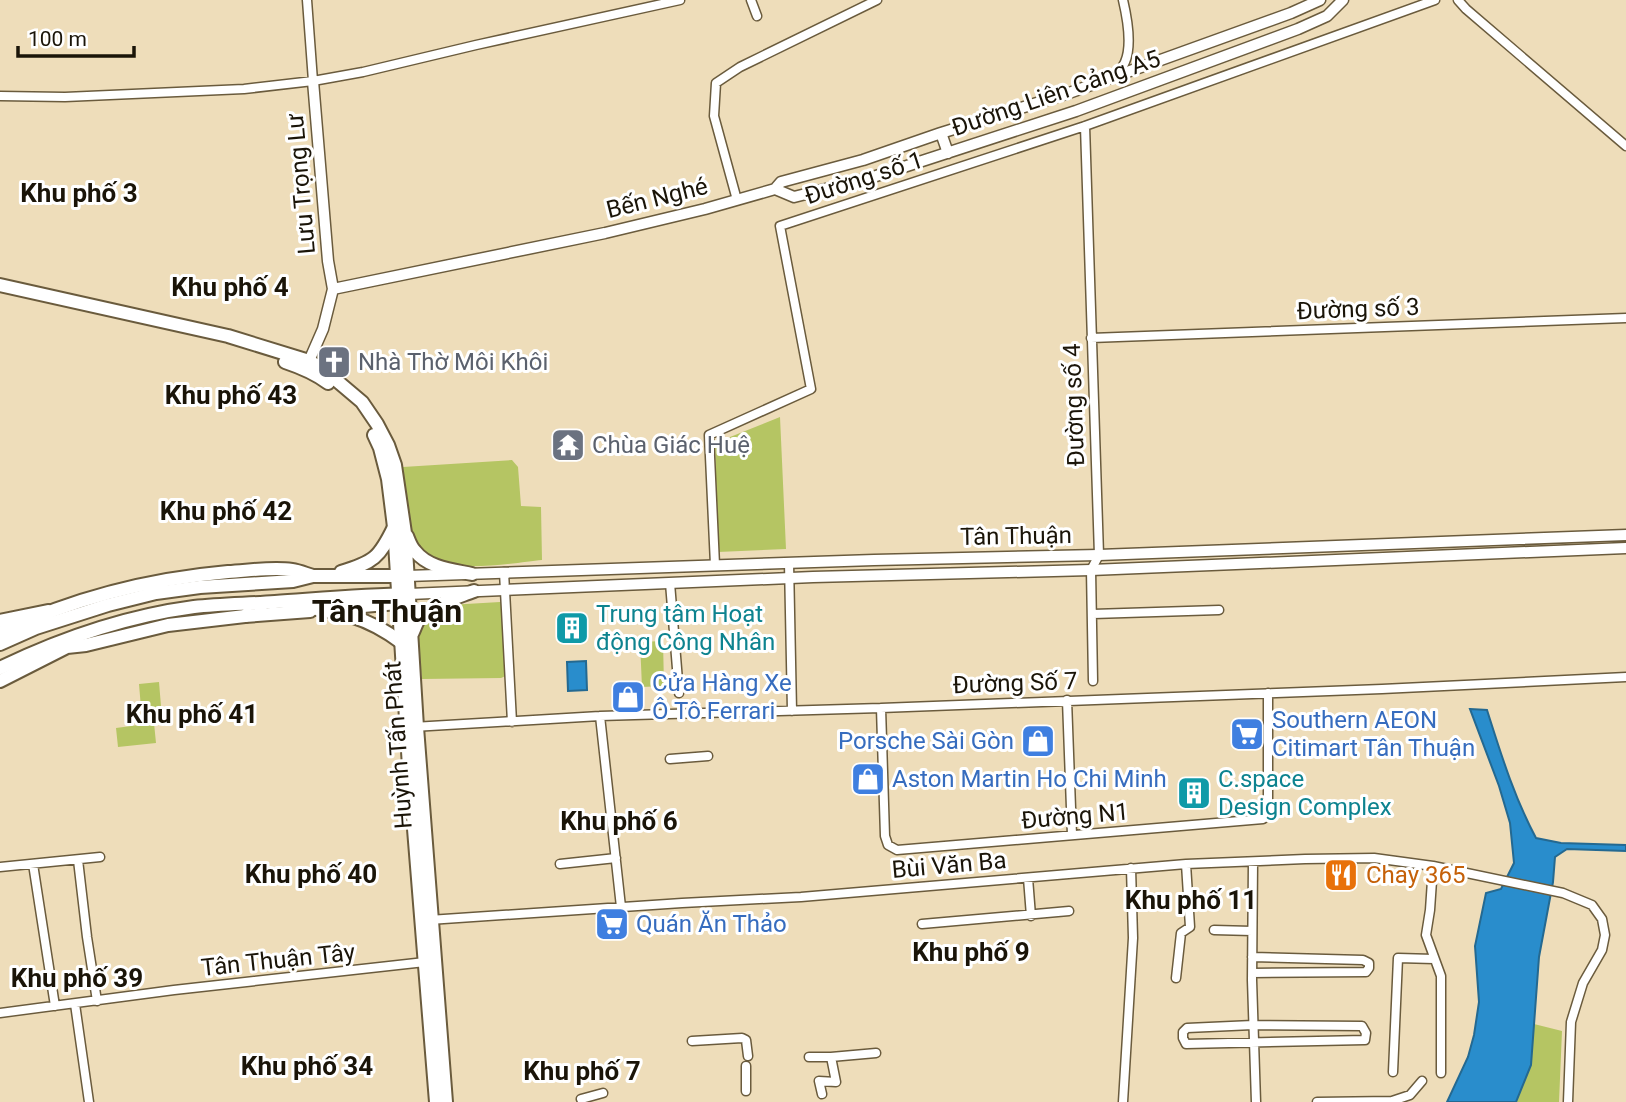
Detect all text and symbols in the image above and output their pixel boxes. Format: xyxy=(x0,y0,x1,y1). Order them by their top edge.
scale bar xyxy=(18,14,133,58)
text: 100 m xyxy=(28,27,87,51)
street label: Đường Liên Cảng A5 xyxy=(948,44,1164,142)
street label: Lưu Trọng Lư xyxy=(281,111,321,255)
street label: Đường số 1 xyxy=(801,146,927,210)
street label: Bến Nghé xyxy=(603,172,711,224)
district label: Khu phố 3 xyxy=(20,178,138,208)
district label: Khu phố 4 xyxy=(171,272,289,302)
street label: Đường số 3 xyxy=(1296,293,1420,325)
church icon: Nhà Thờ Môi Khôi xyxy=(315,343,353,381)
street label: Đường số 4 xyxy=(1058,343,1090,467)
place label: Nhà Thờ Môi Khôi xyxy=(358,348,548,376)
district label: Khu phố 43 xyxy=(165,380,297,410)
temple icon: Chùa Giác Huệ xyxy=(549,426,587,464)
place label: Chùa Giác Huệ xyxy=(592,431,750,459)
district label: Khu phố 42 xyxy=(160,496,292,526)
street label: Tân Thuận xyxy=(960,521,1072,551)
district label: Tân Thuận xyxy=(312,592,462,630)
place label: Trung tâm Hoạt động Công Nhân xyxy=(596,600,775,656)
building icon: Trung tâm Hoạt động Công Nhân xyxy=(553,609,591,647)
street label: Huỳnh Tấn Phát xyxy=(378,660,418,830)
street label: Đường Số 7 xyxy=(952,667,1078,699)
place label: Cửa Hàng Xe Ô Tô Ferrari xyxy=(652,669,792,725)
shop icon: Cửa Hàng Xe Ô Tô Ferrari xyxy=(609,678,647,716)
district label: Khu phố 41 xyxy=(126,699,258,729)
place label: Southern AEON Citimart Tân Thuận xyxy=(1272,706,1475,762)
supermarket icon: Southern AEON Citimart Tân Thuận xyxy=(1228,715,1266,753)
shop icon: Porsche Sài Gòn xyxy=(1019,722,1057,760)
place label: Porsche Sài Gòn xyxy=(838,727,1014,755)
shop icon: Aston Martin Ho Chi Minh xyxy=(849,760,887,798)
place label: Aston Martin Ho Chi Minh xyxy=(892,765,1167,793)
place label: C.space Design Complex xyxy=(1218,765,1392,821)
building icon: C.space Design Complex xyxy=(1175,774,1213,812)
street label: Đường N1 xyxy=(1020,797,1130,835)
district label: Khu phố 6 xyxy=(560,806,678,836)
street label: Bùi Văn Ba xyxy=(891,846,1007,884)
restaurant icon: Chay 365 xyxy=(1322,856,1360,894)
district label: Khu phố 40 xyxy=(245,859,377,889)
place label: Chay 365 xyxy=(1366,861,1466,889)
district label: Khu phố 11 xyxy=(1125,885,1257,915)
supermarket icon: Quán Ăn Thảo xyxy=(593,905,631,943)
place label: Quán Ăn Thảo xyxy=(636,910,787,938)
district label: Khu phố 9 xyxy=(912,937,1030,967)
street label: Tân Thuận Tây xyxy=(200,938,357,982)
district label: Khu phố 39 xyxy=(11,963,143,993)
district label: Khu phố 34 xyxy=(241,1051,373,1081)
district label: Khu phố 7 xyxy=(523,1056,641,1086)

